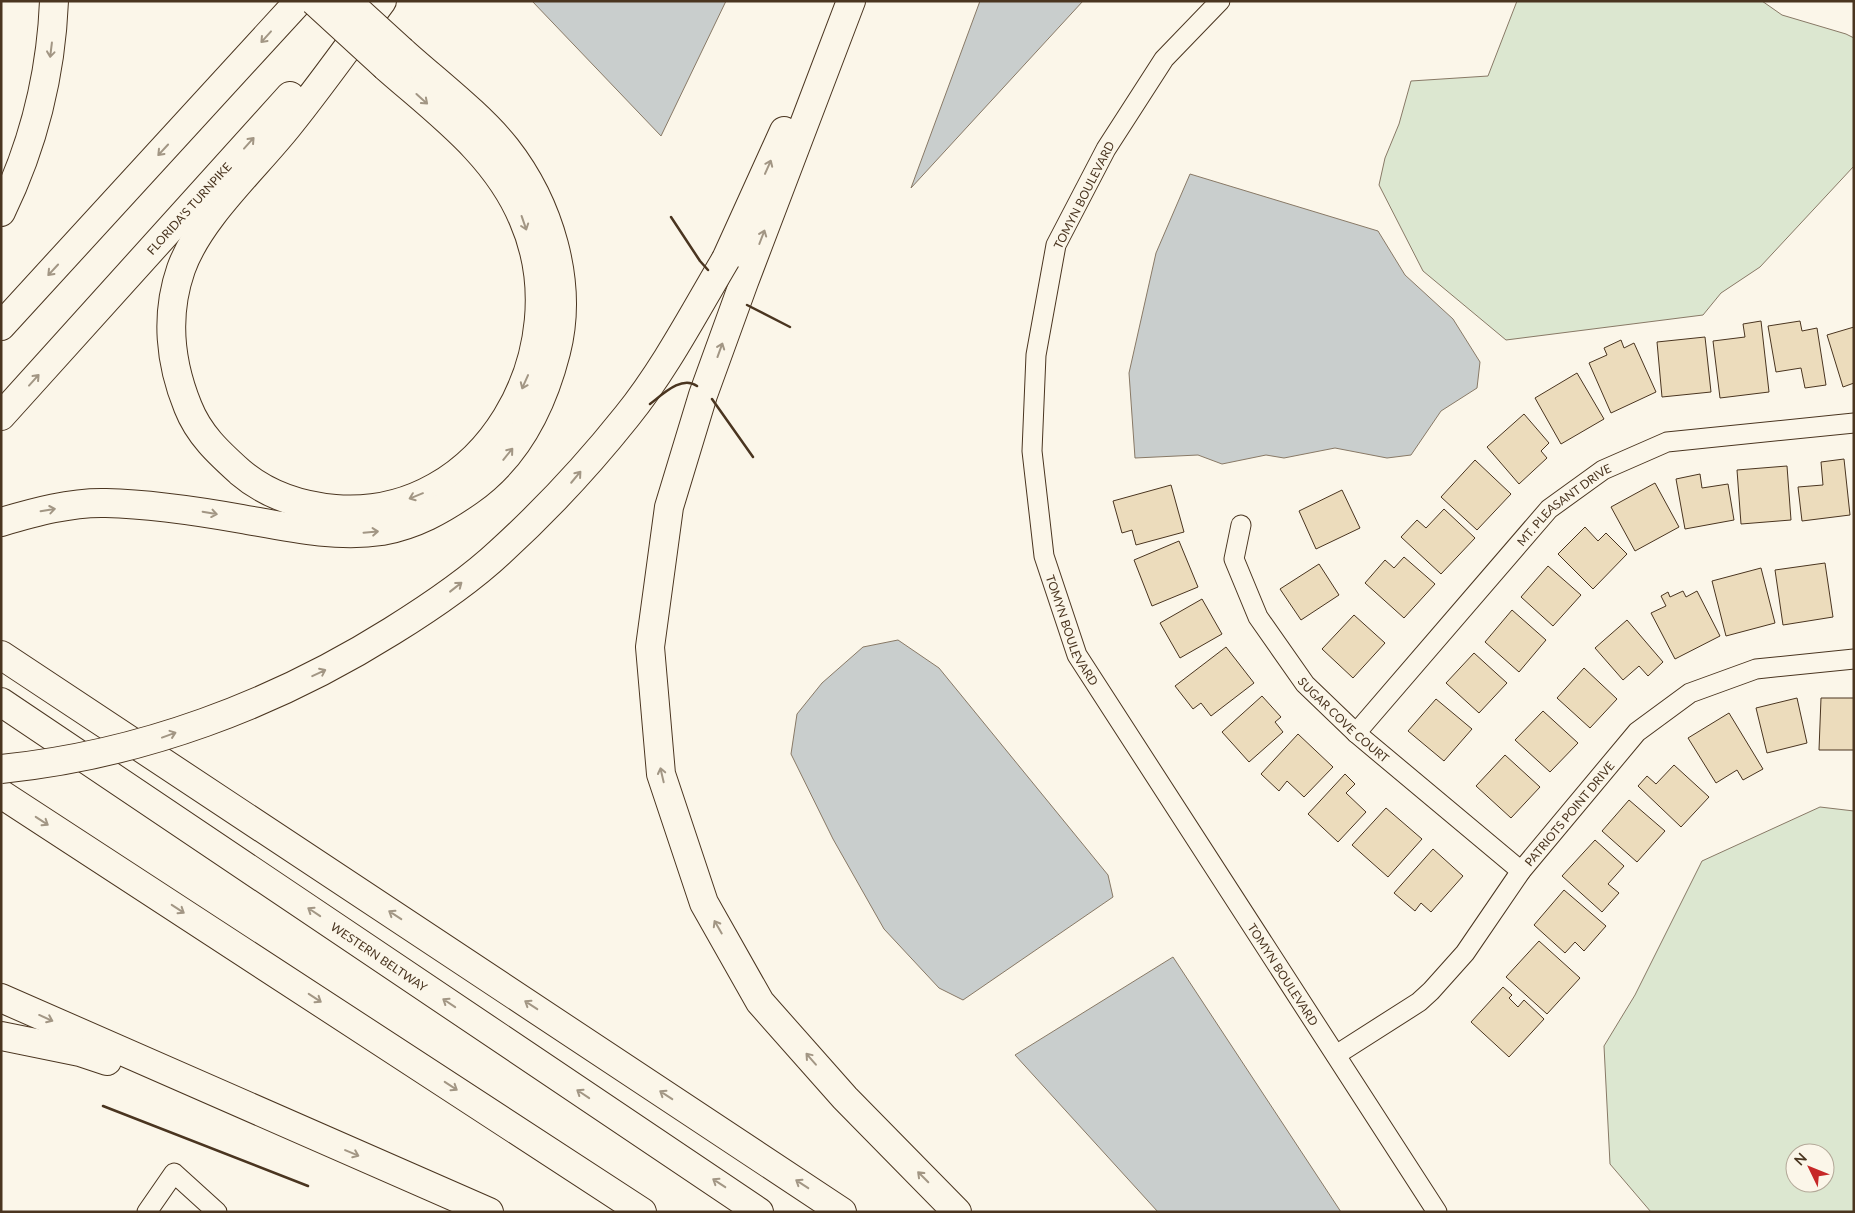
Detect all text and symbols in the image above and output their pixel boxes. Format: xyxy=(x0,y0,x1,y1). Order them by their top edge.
one-way arrow xyxy=(260,31,272,44)
one-way arrow xyxy=(46,42,56,58)
one-way arrow xyxy=(416,93,429,105)
one-way arrow xyxy=(243,136,254,149)
street label: TOMYN BOULEVARD xyxy=(1050,139,1118,251)
one-way arrow xyxy=(157,144,169,157)
street label: FLORIDA'S TURNPIKE xyxy=(143,159,234,257)
one-way arrow xyxy=(763,160,773,175)
one-way arrow xyxy=(520,215,529,230)
one-way arrow xyxy=(758,229,767,244)
one-way arrow xyxy=(47,264,59,276)
one-way arrow xyxy=(716,342,725,358)
one-way arrow xyxy=(28,373,40,386)
one-way arrow xyxy=(519,374,529,389)
one-way arrow xyxy=(503,447,514,460)
street label: MT. PLEASANT DRIVE xyxy=(1513,460,1613,549)
one-way arrow xyxy=(570,471,581,484)
one-way arrow xyxy=(409,492,424,502)
one-way arrow xyxy=(40,504,56,514)
one-way arrow xyxy=(201,509,217,519)
one-way arrow xyxy=(362,527,378,536)
street label: TOMYN BOULEVARD xyxy=(1043,573,1102,688)
one-way arrow xyxy=(449,581,462,592)
one-way arrow xyxy=(311,668,326,677)
street label: SUGAR COVE COURT xyxy=(1295,674,1393,765)
one-way arrow xyxy=(160,730,176,739)
street label: PATRIOTS POINT DRIVE xyxy=(1521,758,1617,869)
one-way arrow xyxy=(657,768,666,784)
one-way arrow xyxy=(35,816,49,826)
one-way arrow xyxy=(171,905,185,915)
one-way arrow xyxy=(307,907,321,917)
one-way arrow xyxy=(389,910,403,920)
street label: WESTERN BELTWAY xyxy=(328,919,431,995)
one-way arrow xyxy=(713,920,723,935)
street label: TOMYN BOULEVARD xyxy=(1245,920,1322,1028)
one-way arrow xyxy=(307,993,321,1003)
one-way arrow xyxy=(442,998,456,1008)
one-way arrow xyxy=(524,1000,538,1010)
one-way arrow xyxy=(38,1013,53,1023)
one-way arrow xyxy=(805,1053,817,1066)
one-way arrow xyxy=(444,1081,458,1092)
one-way arrow xyxy=(577,1089,591,1099)
one-way arrow xyxy=(660,1089,674,1099)
north arrow xyxy=(1785,1143,1835,1193)
one-way arrow xyxy=(344,1148,359,1158)
text: N xyxy=(1790,1149,1810,1169)
one-way arrow xyxy=(917,1171,929,1183)
one-way arrow xyxy=(712,1178,726,1189)
one-way arrow xyxy=(795,1179,809,1189)

